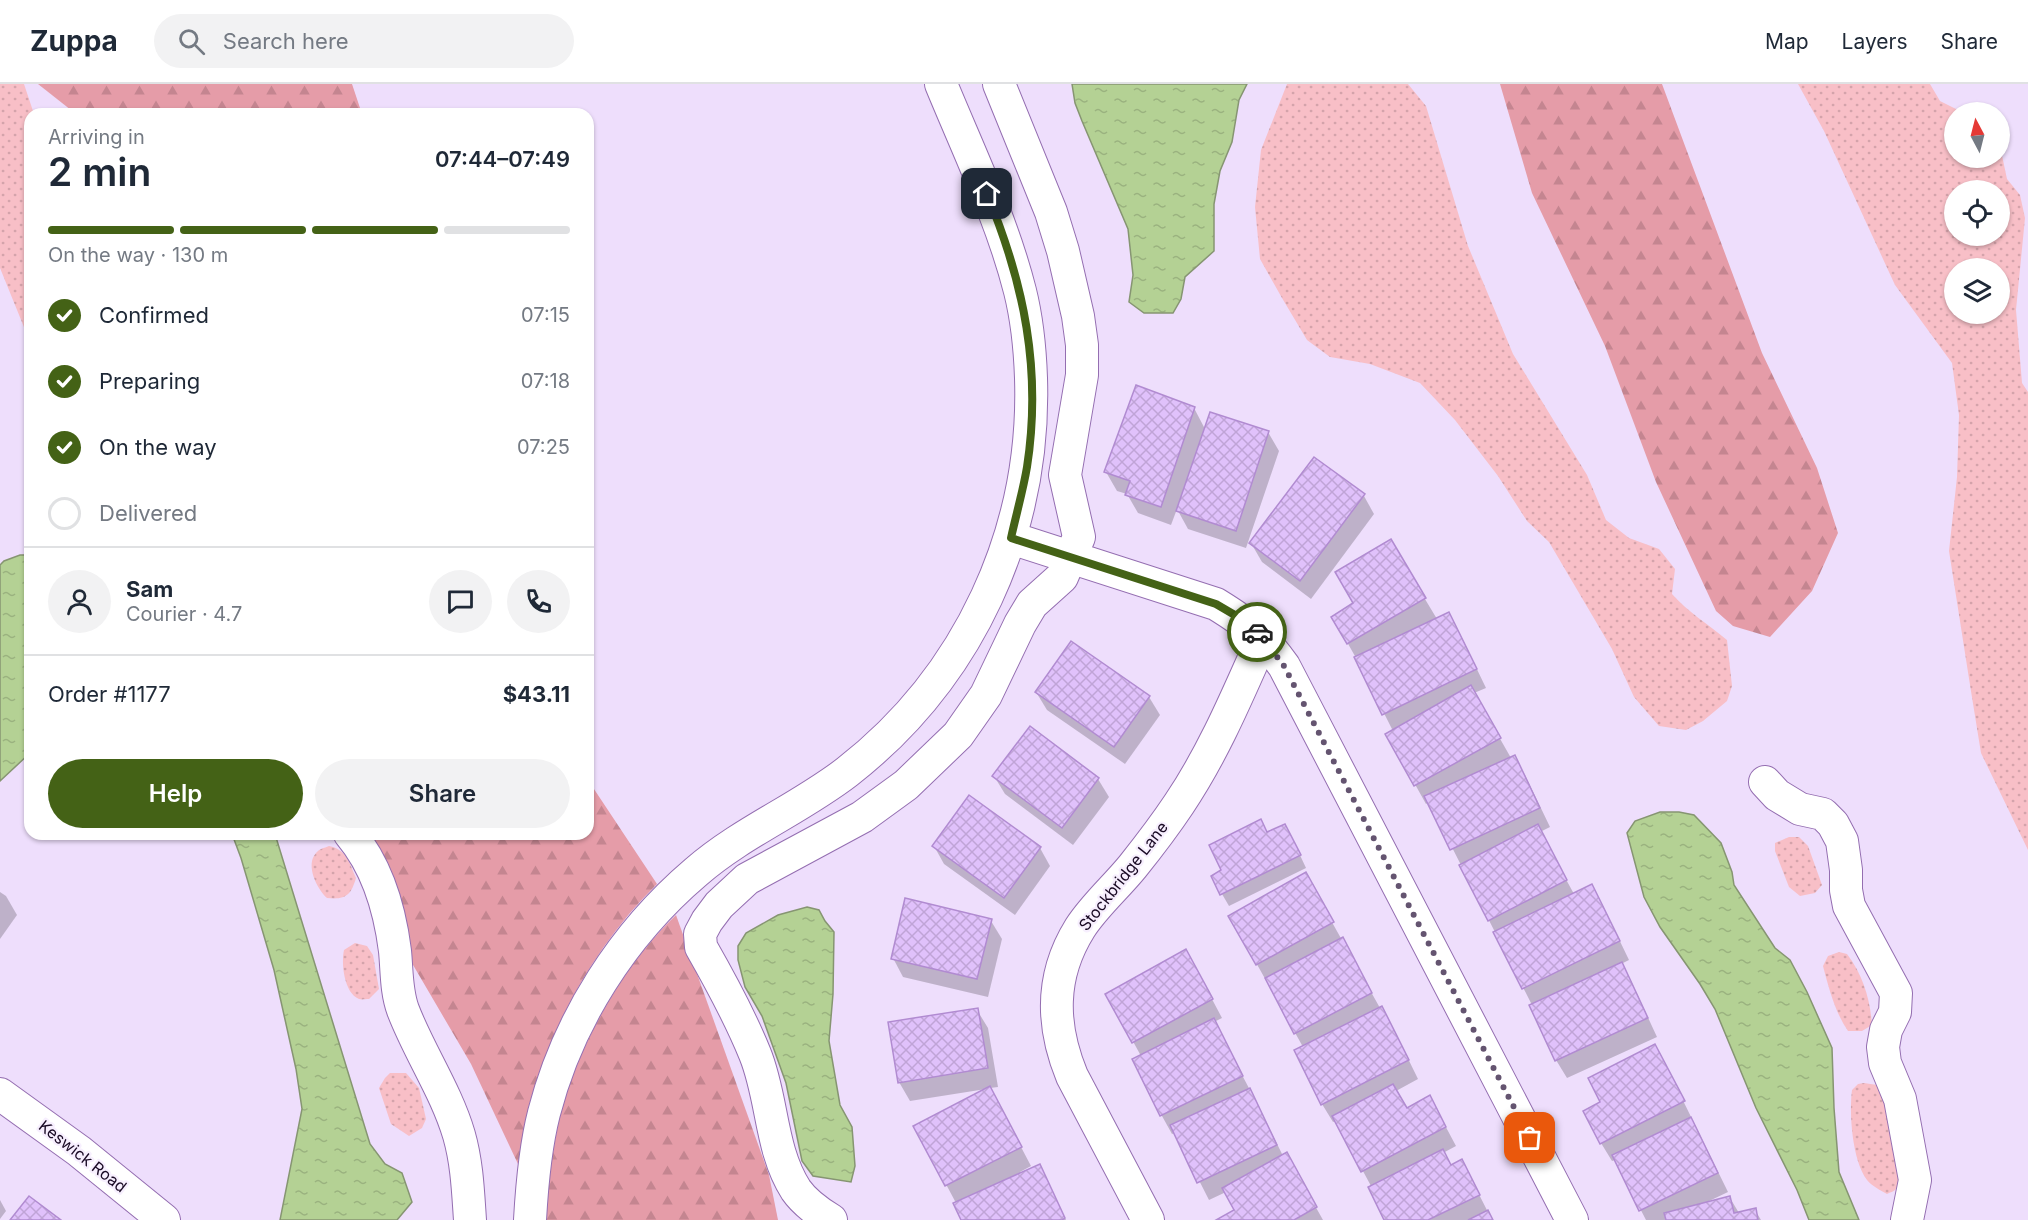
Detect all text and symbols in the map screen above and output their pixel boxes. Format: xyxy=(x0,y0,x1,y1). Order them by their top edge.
search box xyxy=(154,14,574,68)
text: Zuppa xyxy=(30,24,118,58)
icon: search xyxy=(175,25,208,58)
text: Search here xyxy=(223,28,349,54)
text: Map xyxy=(1765,29,1809,54)
text: Layers xyxy=(1842,29,1908,54)
text: Share xyxy=(1941,29,1998,54)
north arrow xyxy=(1944,102,2010,168)
map controls xyxy=(1944,102,2010,324)
text: Arriving in xyxy=(48,125,145,149)
text: 07:44–07:49 xyxy=(435,146,570,172)
text: 2 min xyxy=(48,148,151,195)
pin xyxy=(961,168,1012,219)
icon: home xyxy=(970,177,1003,210)
button: locate xyxy=(1944,180,2010,246)
text: On the way · 130 m xyxy=(48,243,228,267)
button: layers xyxy=(1944,258,2010,324)
icon: check xyxy=(48,299,81,332)
text: Confirmed xyxy=(99,302,209,328)
text: 07:15 xyxy=(521,303,570,327)
icon: check xyxy=(48,365,81,398)
text: Preparing xyxy=(99,368,200,394)
text: 07:18 xyxy=(521,369,570,393)
icon: check xyxy=(48,431,81,464)
text: On the way xyxy=(99,434,217,460)
text: 07:25 xyxy=(517,435,570,459)
text: Delivered xyxy=(99,500,197,526)
button: person xyxy=(48,570,111,633)
button: chat xyxy=(429,570,492,633)
button: phone xyxy=(507,570,570,633)
text: Sam xyxy=(126,576,173,602)
text: Courier · 4.7 xyxy=(126,602,242,626)
courier xyxy=(1227,602,1287,662)
icon: car xyxy=(1241,616,1274,649)
text: Order #1177 xyxy=(48,681,171,707)
text: $43.11 xyxy=(503,681,570,707)
button: Help xyxy=(48,759,303,828)
button: Share xyxy=(315,759,570,828)
street label: Stockbridge Lane xyxy=(1074,817,1172,935)
pin xyxy=(1504,1112,1555,1163)
street label: Keswick Road xyxy=(35,1116,131,1196)
icon: bag xyxy=(1513,1121,1546,1154)

